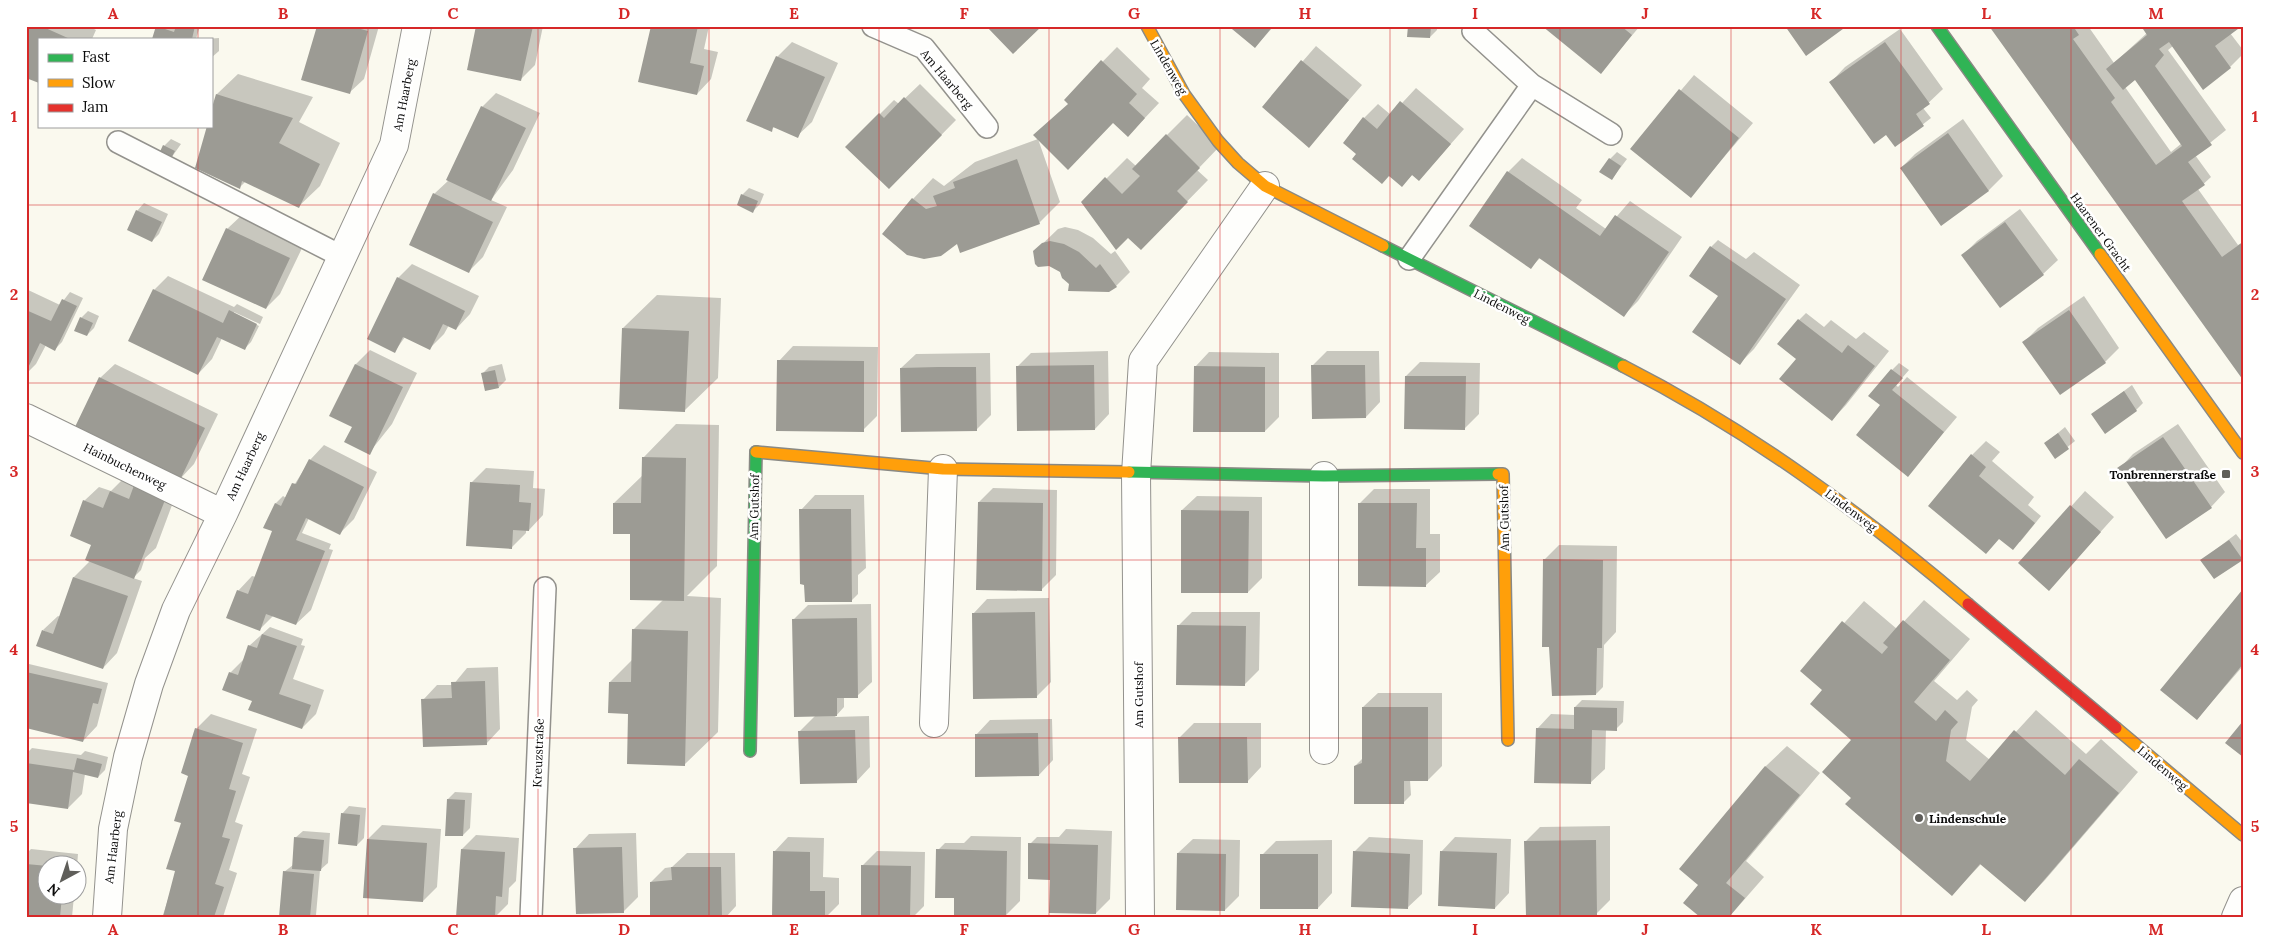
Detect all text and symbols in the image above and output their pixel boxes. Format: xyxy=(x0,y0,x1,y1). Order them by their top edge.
text: A xyxy=(108,3,119,23)
text: B xyxy=(278,3,289,23)
text: C xyxy=(447,3,459,23)
text: D xyxy=(618,3,630,23)
text: E xyxy=(789,3,799,23)
text: F xyxy=(959,3,969,23)
text: G xyxy=(1128,3,1140,23)
text: H xyxy=(1299,3,1312,23)
text: I xyxy=(1472,3,1478,23)
text: J xyxy=(1641,3,1649,23)
text: K xyxy=(1810,3,1822,23)
text: L xyxy=(1981,3,1991,23)
text: M xyxy=(2148,3,2164,23)
street label: Lindenweg xyxy=(1147,37,1191,97)
legend xyxy=(38,38,212,128)
street label: Am Haarberg xyxy=(917,45,977,112)
text: Fast xyxy=(82,47,110,66)
street label: Am Haarberg xyxy=(389,57,418,133)
text: Slow xyxy=(82,73,115,92)
text: Jam xyxy=(81,97,109,116)
text: 1 xyxy=(11,106,17,126)
text: 1 xyxy=(2252,106,2258,126)
street label: Haarener Gracht xyxy=(2067,190,2135,275)
text: 2 xyxy=(10,284,18,304)
text: 2 xyxy=(2251,284,2259,304)
street label: Lindenweg xyxy=(1471,285,1533,327)
street label: Am Haarberg xyxy=(222,429,267,503)
street label: Hainbuchenweg xyxy=(81,440,169,493)
text: 3 xyxy=(10,461,19,481)
text: 3 xyxy=(2251,461,2260,481)
place label: Tonbrennerstraße xyxy=(2109,467,2217,482)
marker: Tonbrennerstraße xyxy=(2220,468,2232,480)
street label: Am Gutshof xyxy=(746,473,762,541)
street label: Am Gutshof xyxy=(1496,484,1512,552)
street label: Lindenweg xyxy=(1822,486,1880,535)
text: 4 xyxy=(10,639,19,659)
text: 4 xyxy=(2251,639,2260,659)
street label: Am Gutshof xyxy=(1131,661,1146,729)
street label: Kreuzstraße xyxy=(529,718,547,788)
street label: Lindenweg xyxy=(2135,743,2191,794)
street label: Am Haarberg xyxy=(101,809,125,885)
place label: Lindenschule xyxy=(1929,811,2007,826)
marker: Lindenschule xyxy=(1913,812,1925,824)
text: 5 xyxy=(10,816,19,836)
text: 5 xyxy=(2251,816,2260,836)
north arrow xyxy=(38,856,88,906)
text: N xyxy=(44,879,64,900)
text: A xyxy=(108,919,119,939)
text: B xyxy=(278,919,289,939)
text: C xyxy=(447,919,459,939)
text: D xyxy=(618,919,630,939)
text: E xyxy=(789,919,799,939)
text: F xyxy=(959,919,969,939)
text: G xyxy=(1128,919,1140,939)
text: H xyxy=(1299,919,1312,939)
text: I xyxy=(1472,919,1478,939)
text: J xyxy=(1641,919,1649,939)
text: K xyxy=(1810,919,1822,939)
text: L xyxy=(1981,919,1991,939)
text: M xyxy=(2148,919,2164,939)

